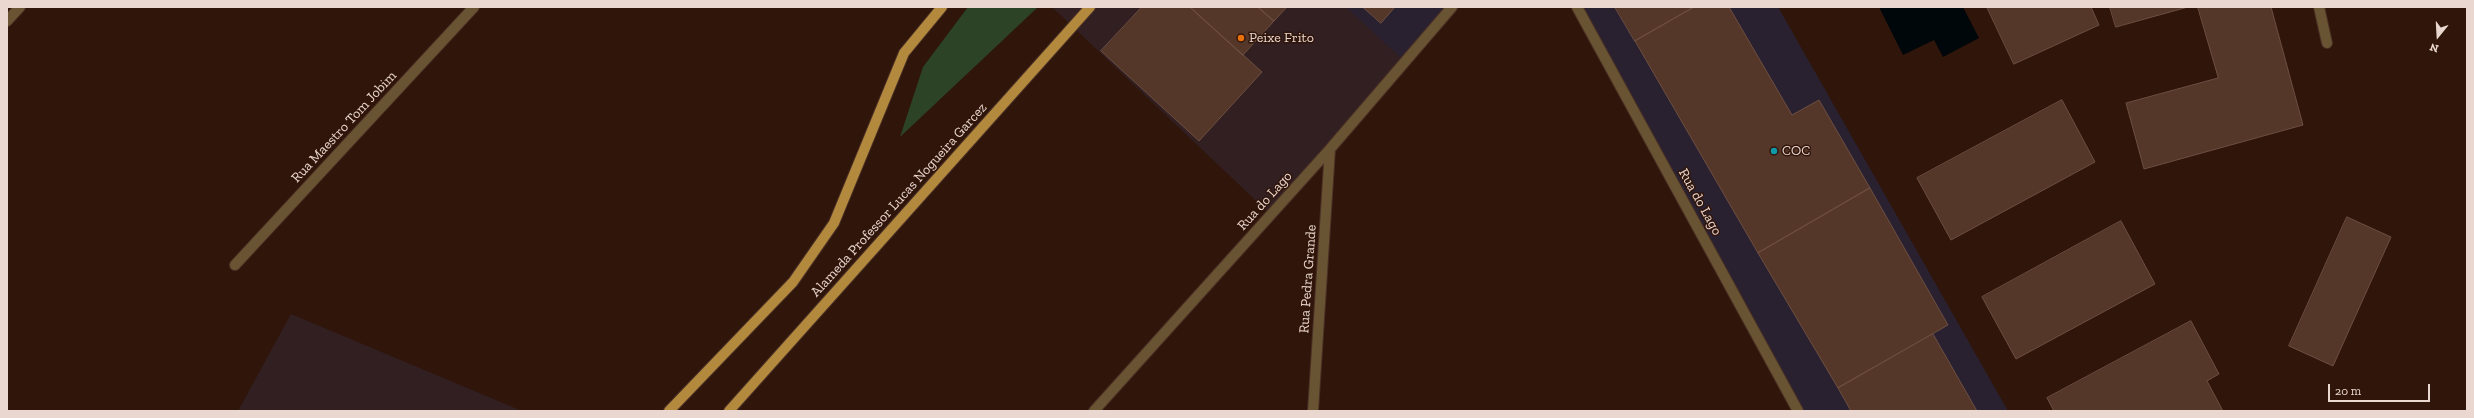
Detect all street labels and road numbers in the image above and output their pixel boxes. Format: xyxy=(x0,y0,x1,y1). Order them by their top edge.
street label: Rua Maestro Tom Jobim xyxy=(288,68,400,186)
street label: Alameda Professor Lucas Nogueira Garcez xyxy=(807,100,991,300)
street label: Rua do Lago xyxy=(1675,166,1725,238)
street label: Rua do Lago xyxy=(1234,168,1296,234)
street label: Rua Pedra Grande xyxy=(1296,224,1320,334)

